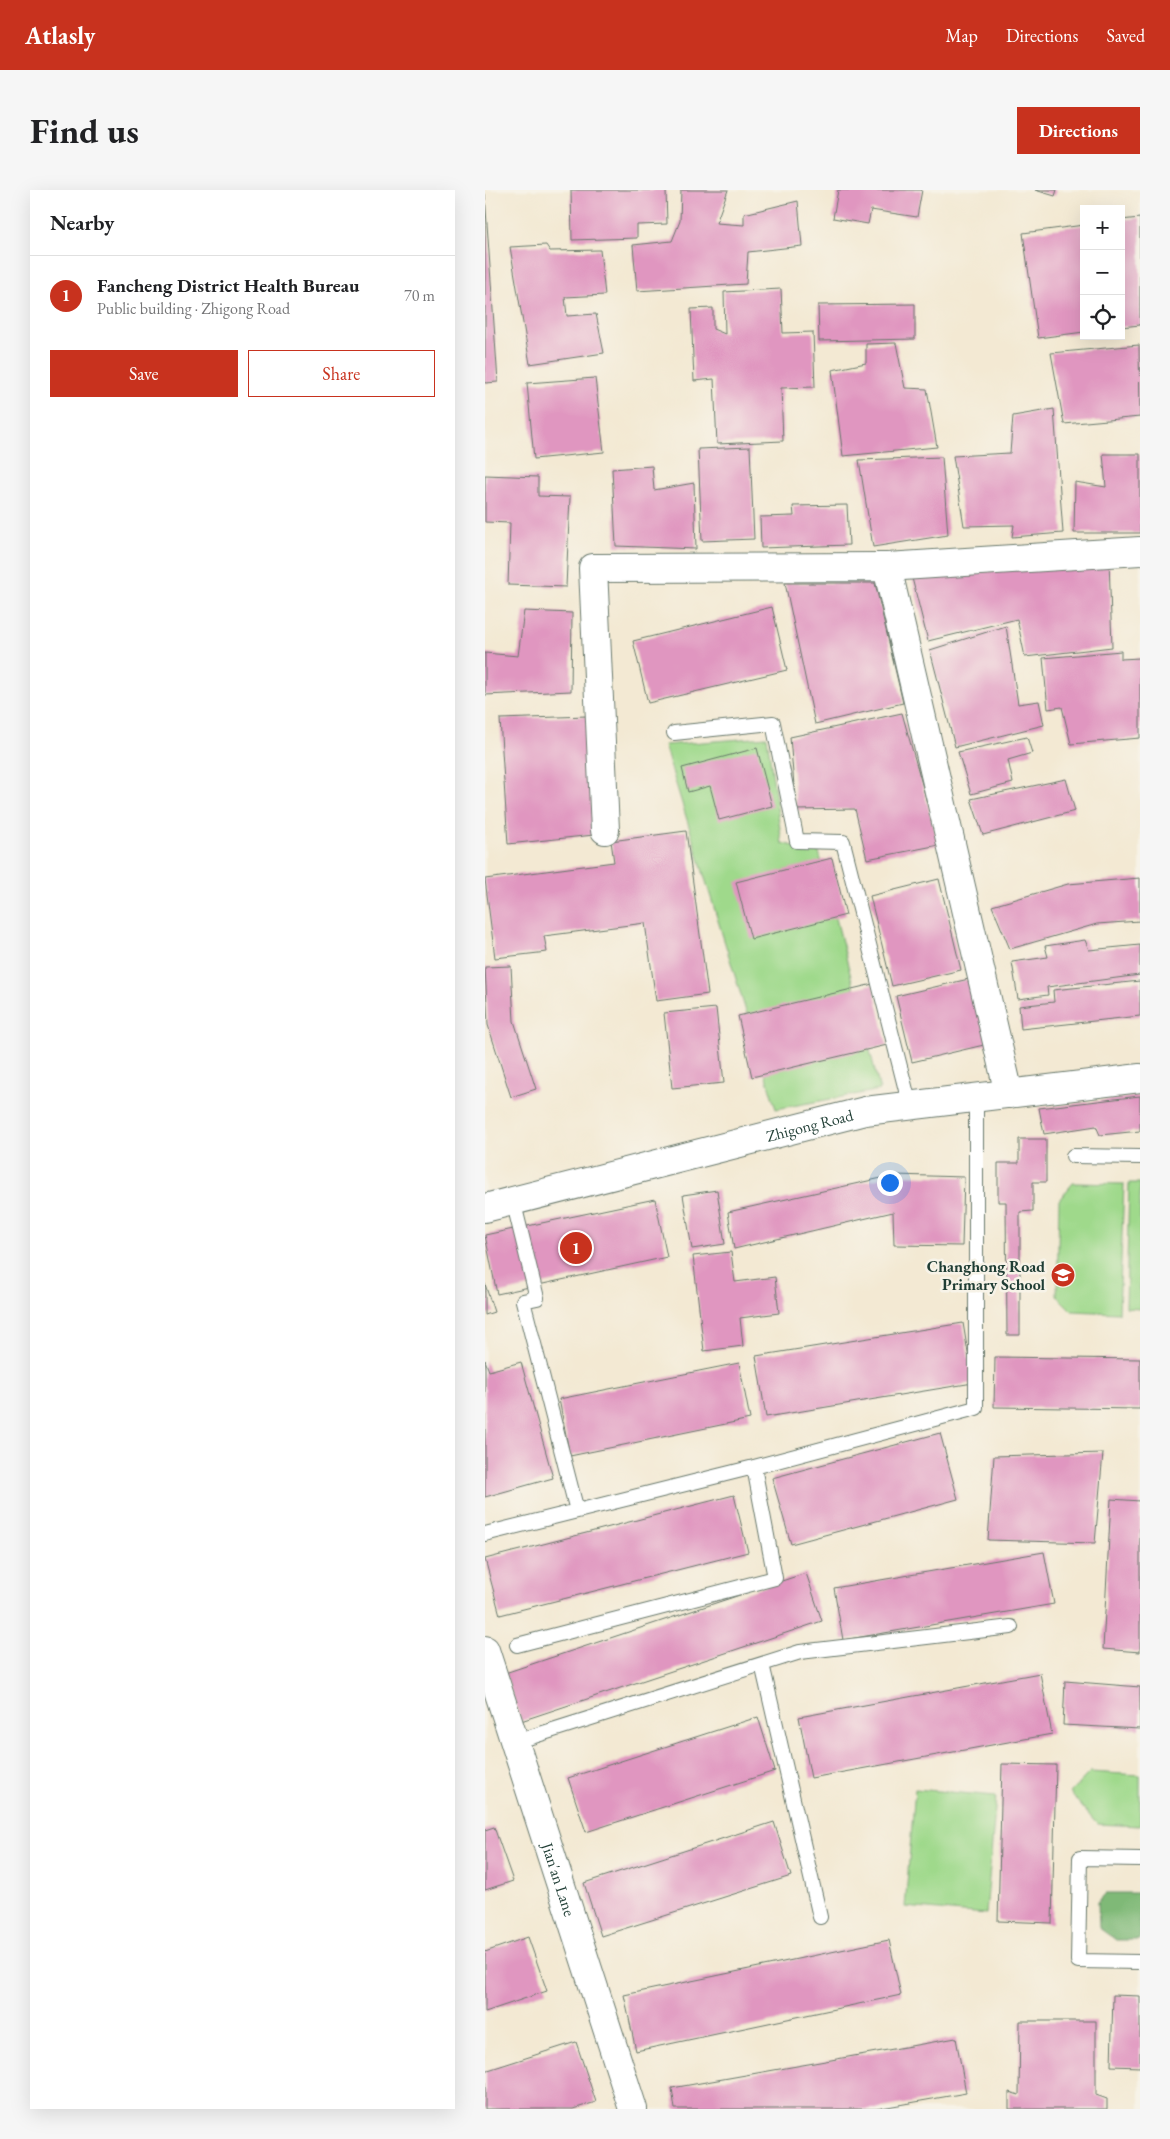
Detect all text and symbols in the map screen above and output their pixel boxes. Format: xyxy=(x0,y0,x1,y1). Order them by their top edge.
text: Atlasly xyxy=(25,20,95,51)
text: Map xyxy=(946,24,978,47)
text: Directions xyxy=(1006,24,1078,47)
text: Saved xyxy=(1106,24,1145,47)
button: Directions xyxy=(1017,107,1140,154)
text: Find us xyxy=(30,108,139,153)
map controls xyxy=(1080,205,1125,340)
button: + xyxy=(1080,205,1125,250)
text: Nearby xyxy=(50,209,114,236)
button: − xyxy=(1080,250,1125,295)
text: Fancheng District Health Bureau xyxy=(97,273,360,298)
text: 1 xyxy=(62,285,70,306)
text: 70 m xyxy=(404,285,435,306)
button: locate xyxy=(1080,295,1125,340)
text: Public building · Zhigong Road xyxy=(97,298,290,319)
button: Save xyxy=(50,350,238,397)
button: Share xyxy=(248,350,435,397)
street label: Zhigong Road xyxy=(764,1104,856,1146)
your location xyxy=(877,1170,903,1196)
pin: 1 xyxy=(560,1229,592,1267)
place label: Changhong Road Primary School xyxy=(927,1256,1045,1295)
school or university icon: Changhong Road Primary School xyxy=(1050,1262,1076,1288)
street label: Jian'an Lane xyxy=(537,1838,581,1919)

